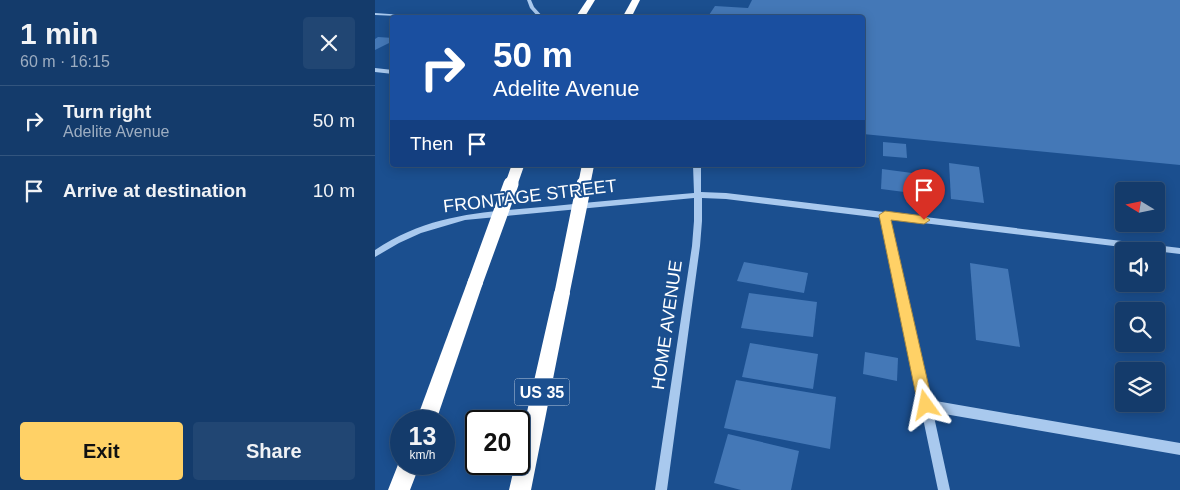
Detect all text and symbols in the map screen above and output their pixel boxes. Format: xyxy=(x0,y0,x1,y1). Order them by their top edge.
text: 1 min xyxy=(20,17,98,50)
button: close xyxy=(303,17,355,69)
icon: right xyxy=(410,35,475,100)
text: 50 m xyxy=(493,35,573,74)
text: 60 m · 16:15 xyxy=(20,53,110,70)
text: Adelite Avenue xyxy=(493,76,639,101)
text: Turn right xyxy=(63,101,151,122)
icon: right xyxy=(20,107,48,135)
text: 50 m xyxy=(313,110,355,131)
text: Adelite Avenue xyxy=(63,123,169,140)
icon: arrive xyxy=(463,130,491,158)
text: Then xyxy=(410,133,453,154)
pin xyxy=(903,169,945,220)
street label: FRONTAGE STREET xyxy=(442,175,618,217)
icon: arrive xyxy=(910,176,938,204)
icon: arrive xyxy=(20,177,48,205)
text: Arrive at destination xyxy=(63,180,247,201)
text: 10 m xyxy=(313,180,355,201)
north arrow xyxy=(1115,182,1165,232)
map controls xyxy=(1115,182,1165,412)
button: sound xyxy=(1115,242,1165,292)
street label: HOME AVENUE xyxy=(648,259,686,391)
button: search xyxy=(1115,302,1165,352)
button: layers xyxy=(1115,362,1165,412)
road number: US 35 xyxy=(515,378,569,406)
position arrow xyxy=(899,378,951,430)
speed limit sign: 20 xyxy=(465,410,530,475)
button: Exit xyxy=(20,422,183,480)
button: Share xyxy=(193,422,355,480)
text: 13 xyxy=(409,422,436,450)
text: km/h xyxy=(409,448,436,462)

